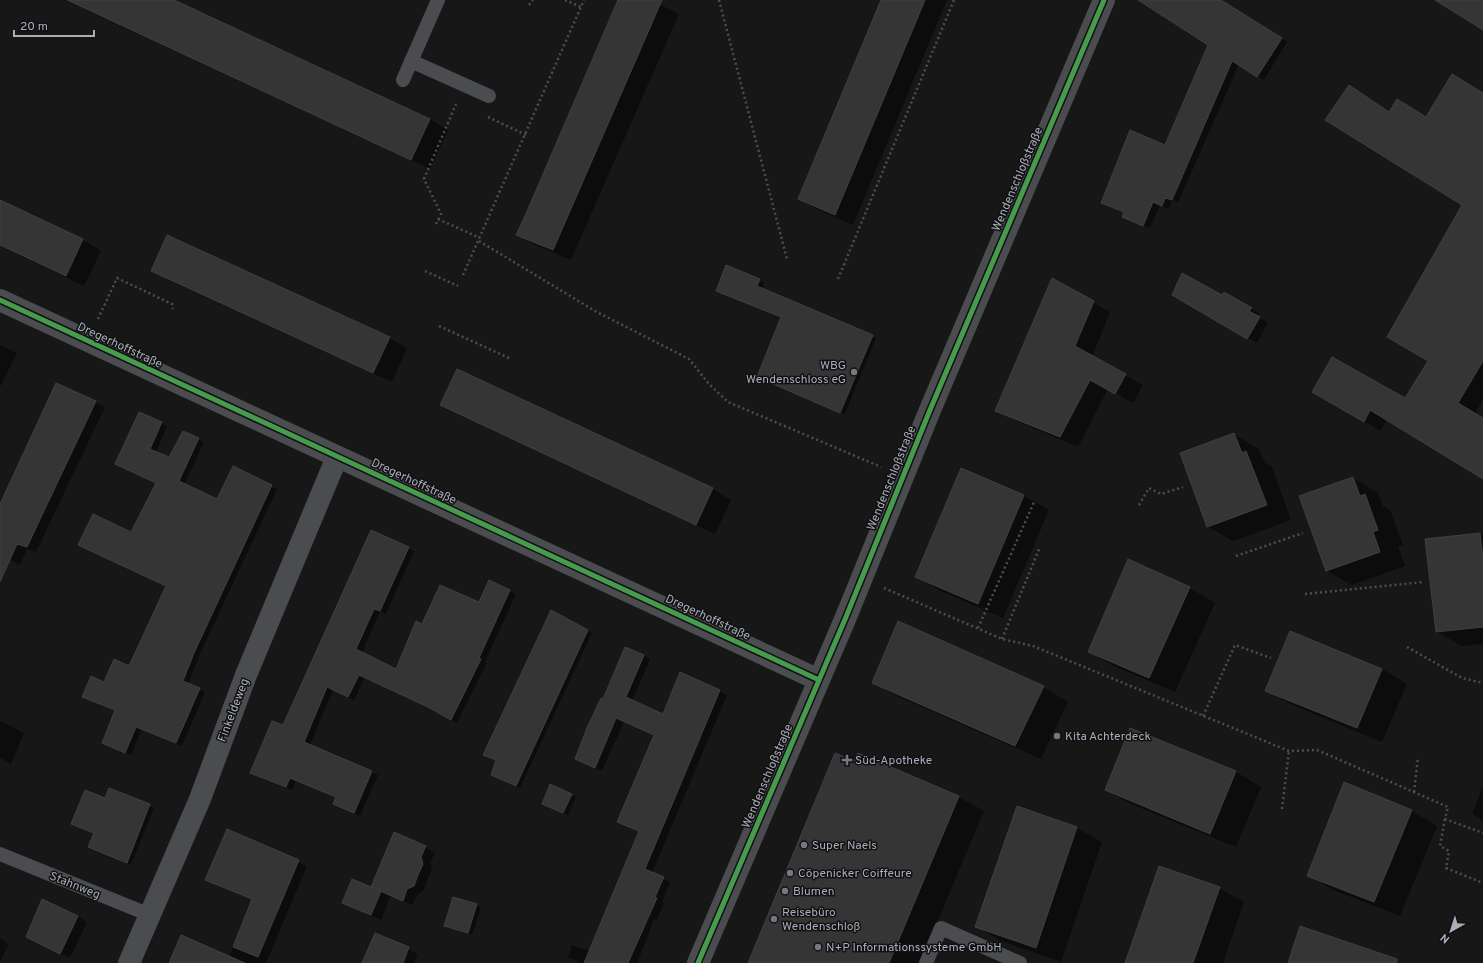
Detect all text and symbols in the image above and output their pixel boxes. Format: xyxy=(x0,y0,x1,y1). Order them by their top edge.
scale bar xyxy=(14,12,94,38)
text: 20 m xyxy=(20,19,48,35)
street label: Wendenschloßstraße xyxy=(989,125,1047,234)
street label: Dregerhoffstraße xyxy=(74,319,165,373)
place label: WBG Wendenschloss eG xyxy=(746,358,846,388)
marker: WBG Wendenschloss eG xyxy=(849,367,859,377)
street label: Wendenschloßstraße xyxy=(864,424,920,533)
street label: Dregerhoffstraße xyxy=(368,455,459,509)
street label: Dregerhoffstraße xyxy=(662,591,753,645)
street label: Finkeldeweg xyxy=(214,676,253,745)
street label: Wendenschloßstraße xyxy=(739,722,797,831)
place label: Kita Achterdeck xyxy=(1065,729,1151,745)
marker: Kita Achterdeck xyxy=(1052,731,1062,741)
place label: Süd-Apotheke xyxy=(855,753,932,769)
marker: Süd-Apotheke xyxy=(842,755,852,765)
place label: Super Naels xyxy=(812,838,877,854)
marker: Super Naels xyxy=(799,840,809,850)
place label: Cöpenicker Coiffeure xyxy=(798,866,912,882)
marker: Cöpenicker Coiffeure xyxy=(785,868,795,878)
street label: Stahnweg xyxy=(47,869,102,903)
place label: Blumen xyxy=(793,884,835,900)
marker: Blumen xyxy=(780,886,790,896)
place label: Reisebüro Wendenschloß xyxy=(782,905,861,935)
north arrow xyxy=(1431,911,1471,951)
marker: Reisebüro Wendenschloß xyxy=(769,914,779,924)
text: N xyxy=(1438,930,1453,946)
place label: N+P Informationssysteme GmbH xyxy=(826,940,1002,956)
marker: N+P Informationssysteme GmbH xyxy=(813,942,823,952)

